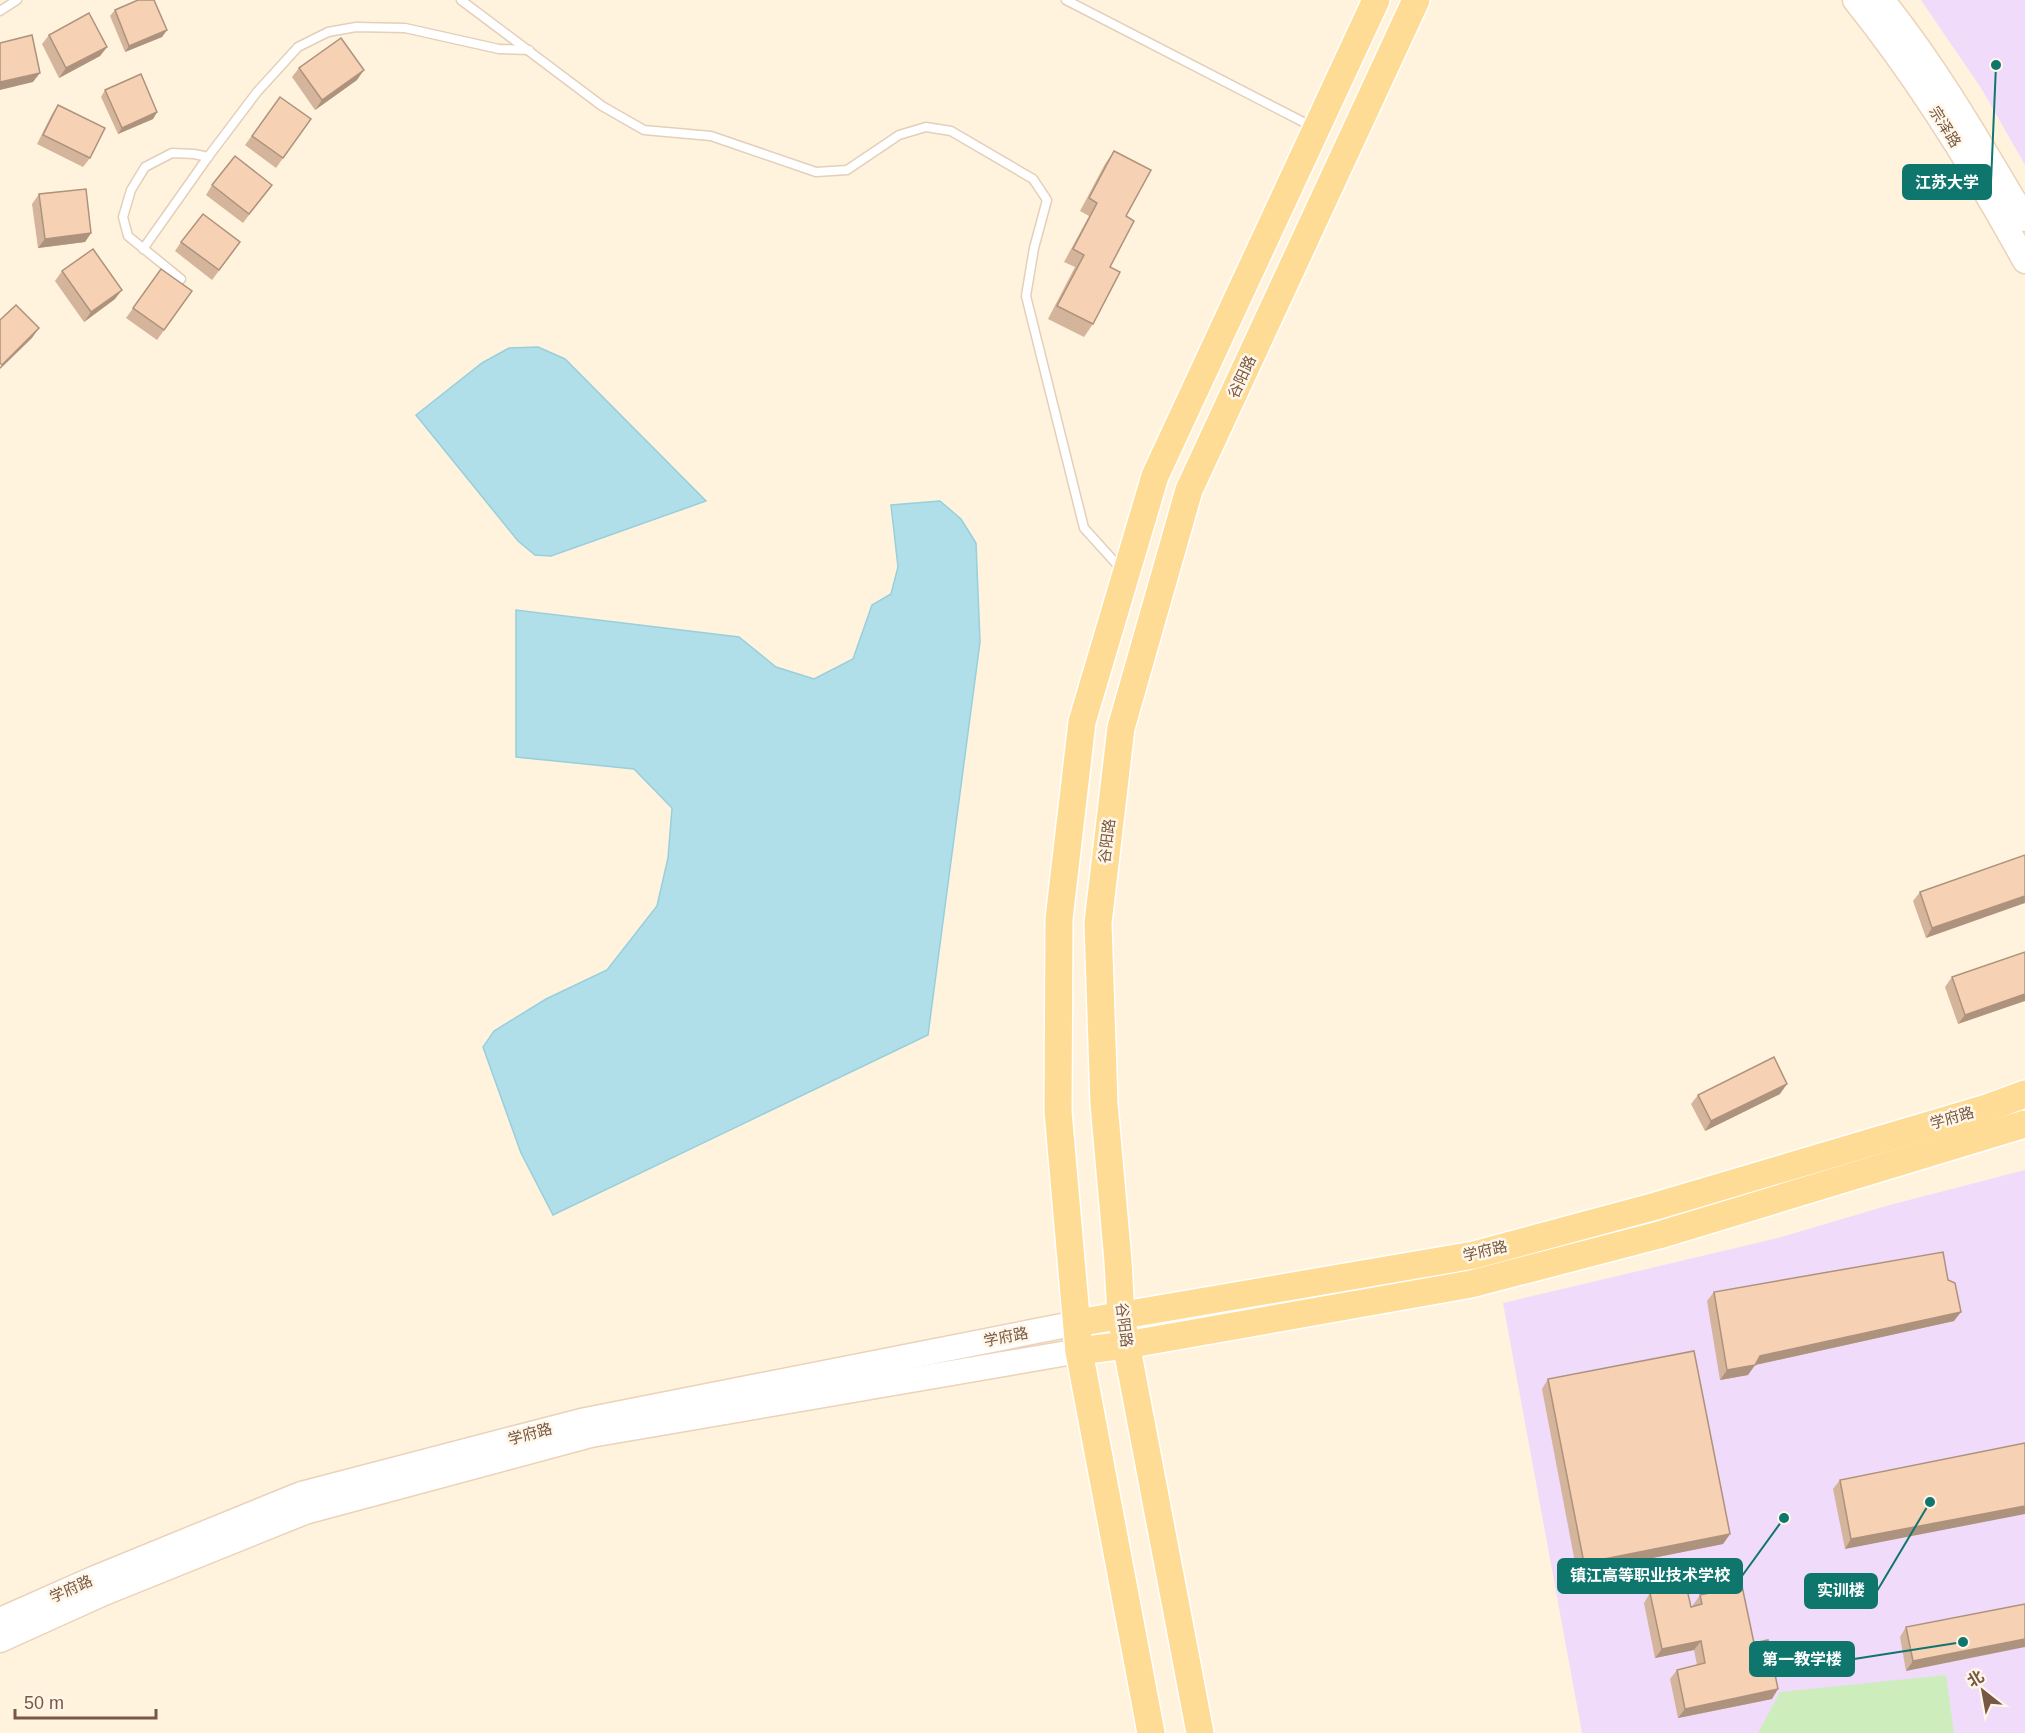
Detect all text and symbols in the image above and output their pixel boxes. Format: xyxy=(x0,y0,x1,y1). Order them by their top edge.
street label: 宗泽路 xyxy=(1926,103,1965,150)
callout: 江苏大学 xyxy=(1903,165,1991,199)
text: 江苏大学 xyxy=(1915,174,1979,191)
street label: 谷阳路 xyxy=(1224,353,1259,401)
street label: 谷阳路 xyxy=(1095,818,1118,864)
street label: 学府路 xyxy=(1928,1103,1976,1132)
street label: 学府路 xyxy=(1461,1237,1509,1264)
street label: 谷阳路 xyxy=(1113,1302,1136,1348)
street label: 学府路 xyxy=(982,1324,1030,1349)
street label: 学府路 xyxy=(506,1419,554,1448)
callout: 镇江高等职业技术学校 xyxy=(1558,1559,1742,1593)
text: 镇江高等职业技术学校 xyxy=(1570,1566,1731,1584)
street label: 学府路 xyxy=(47,1572,95,1605)
callout: 实训楼 xyxy=(1805,1574,1877,1608)
text: 实训楼 xyxy=(1817,1582,1865,1599)
callout: 第一教学楼 xyxy=(1750,1642,1854,1676)
text: 第一教学楼 xyxy=(1762,1651,1842,1668)
north arrow xyxy=(1953,1661,2013,1721)
text: 北 xyxy=(1964,1667,1987,1690)
scale bar xyxy=(15,1682,156,1720)
text: 50 m xyxy=(24,1693,64,1713)

